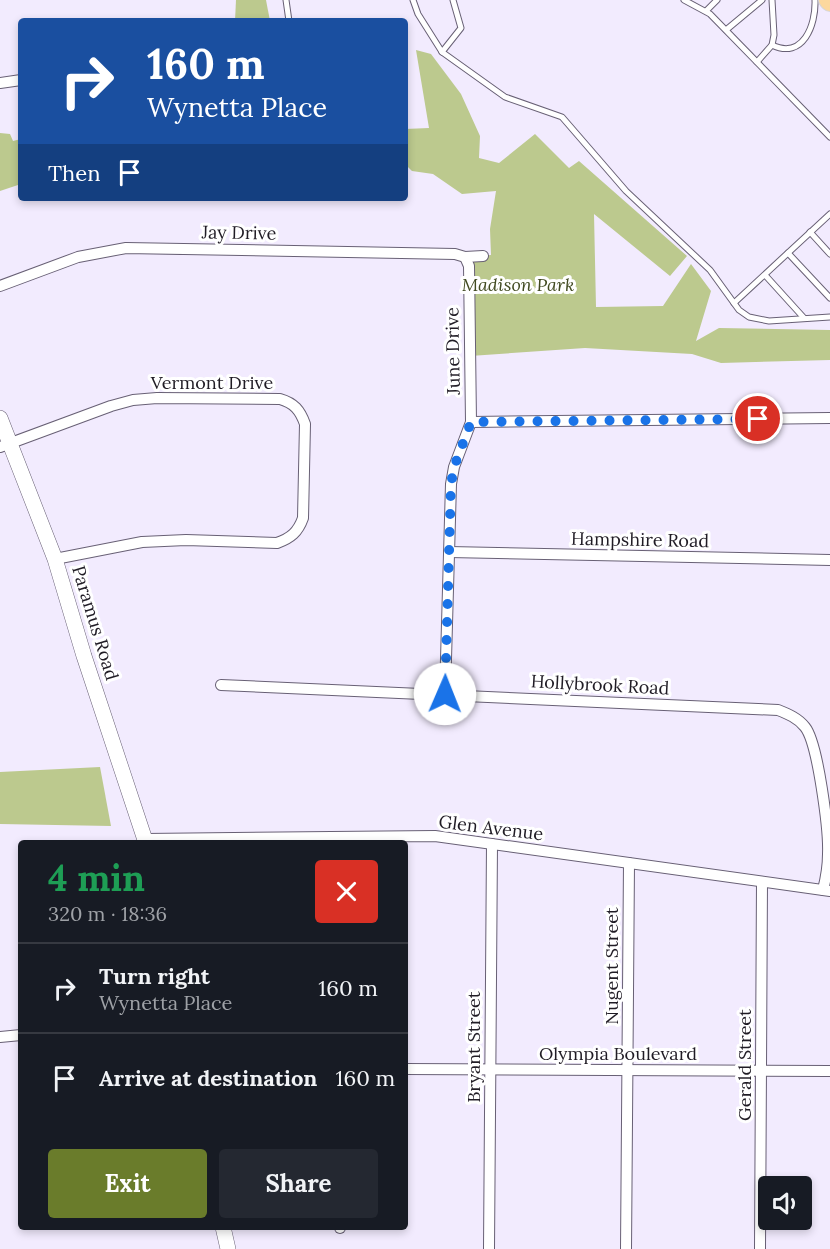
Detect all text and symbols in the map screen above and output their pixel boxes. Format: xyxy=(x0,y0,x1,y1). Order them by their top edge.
text: 160 m xyxy=(147,37,265,91)
icon: right xyxy=(48,42,126,120)
text: Wynetta Place xyxy=(147,90,327,124)
icon: arrive xyxy=(113,156,146,189)
text: Then xyxy=(48,159,101,187)
street label: Jay Drive xyxy=(200,220,277,245)
park label: Madison Park xyxy=(462,273,574,296)
street label: June Drive xyxy=(440,307,465,396)
street label: Vermont Drive xyxy=(150,371,274,394)
pin xyxy=(732,393,783,444)
icon: arrive xyxy=(741,402,774,435)
street label: Hampshire Road xyxy=(571,527,709,552)
street label: Paramus Road xyxy=(67,563,124,683)
position arrow xyxy=(413,662,477,726)
street label: Hollybrook Road xyxy=(530,669,670,700)
street label: Glen Avenue xyxy=(437,810,545,845)
text: 4 min xyxy=(48,855,145,901)
button: close xyxy=(315,860,378,923)
text: 320 m · 18:36 xyxy=(48,901,167,926)
street label: Nugent Street xyxy=(600,907,623,1025)
text: Turn right xyxy=(99,962,210,990)
icon: right xyxy=(48,972,81,1005)
text: 160 m xyxy=(318,974,378,1002)
text: Wynetta Place xyxy=(99,990,232,1015)
street label: Bryant Street xyxy=(462,991,485,1103)
street label: Gerald Street xyxy=(733,1009,756,1121)
street label: Olympia Boulevard xyxy=(539,1042,697,1065)
icon: arrive xyxy=(48,1062,81,1095)
text: Arrive at destination xyxy=(99,1064,317,1092)
text: 160 m xyxy=(335,1064,395,1092)
button: Exit xyxy=(48,1149,207,1218)
button: Share xyxy=(219,1149,378,1218)
map controls xyxy=(758,1176,812,1230)
button: sound xyxy=(758,1176,812,1230)

